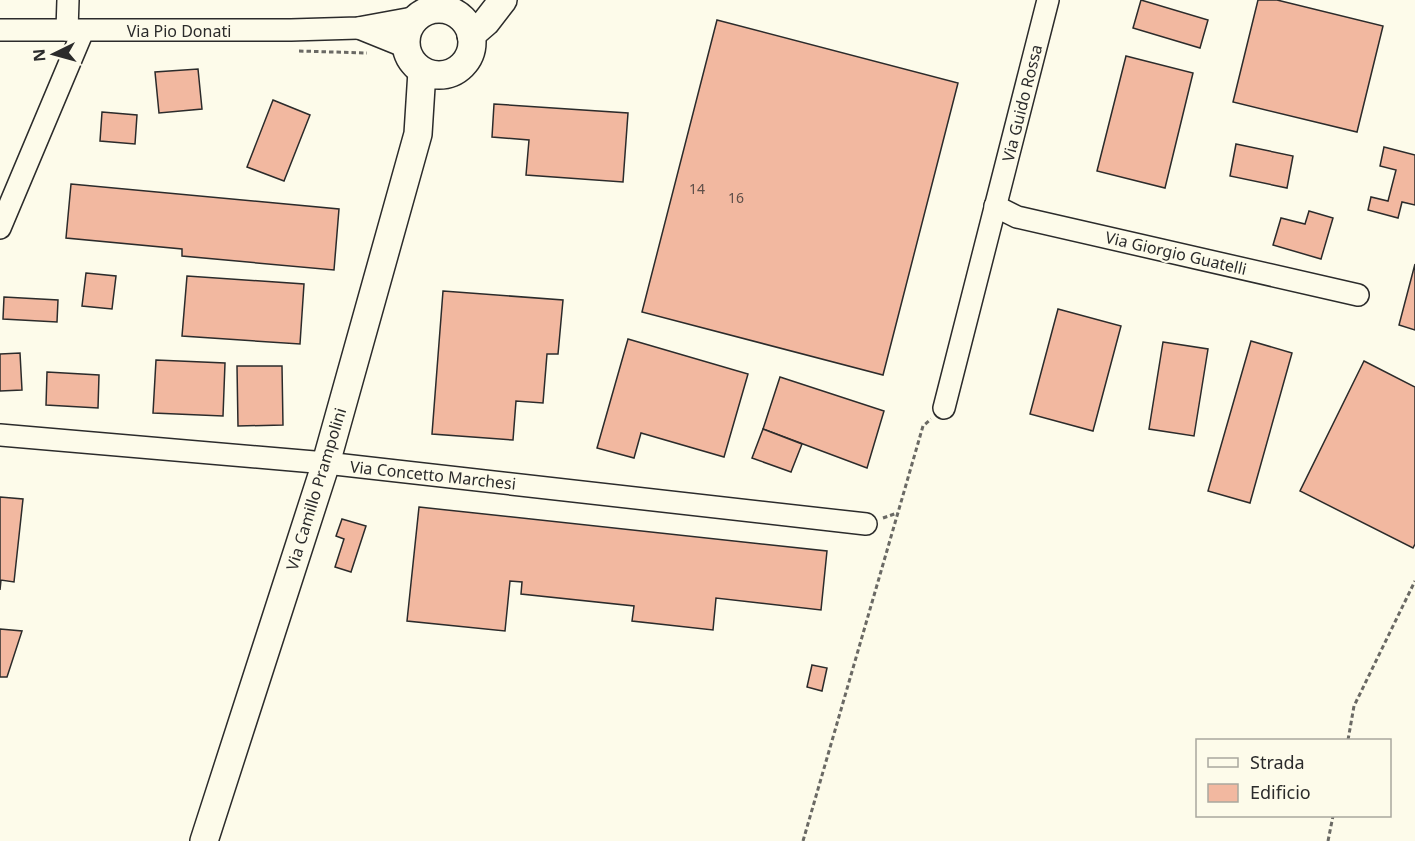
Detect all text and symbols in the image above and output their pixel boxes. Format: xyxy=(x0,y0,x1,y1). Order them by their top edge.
street label: Via Pio Donati xyxy=(127,20,231,42)
north arrow xyxy=(24,24,84,84)
street label: Via Guido Rossa xyxy=(997,42,1047,164)
text: N xyxy=(28,48,51,63)
house number: 14 xyxy=(689,179,705,198)
house number: 16 xyxy=(728,188,744,207)
street label: Via Giorgio Guatelli xyxy=(1103,226,1249,280)
street label: Via Camillo Prampolini xyxy=(281,405,351,573)
street label: Via Concetto Marchesi xyxy=(349,455,517,495)
legend xyxy=(1196,739,1391,817)
text: Strada xyxy=(1250,750,1305,774)
text: Edificio xyxy=(1250,780,1311,804)

